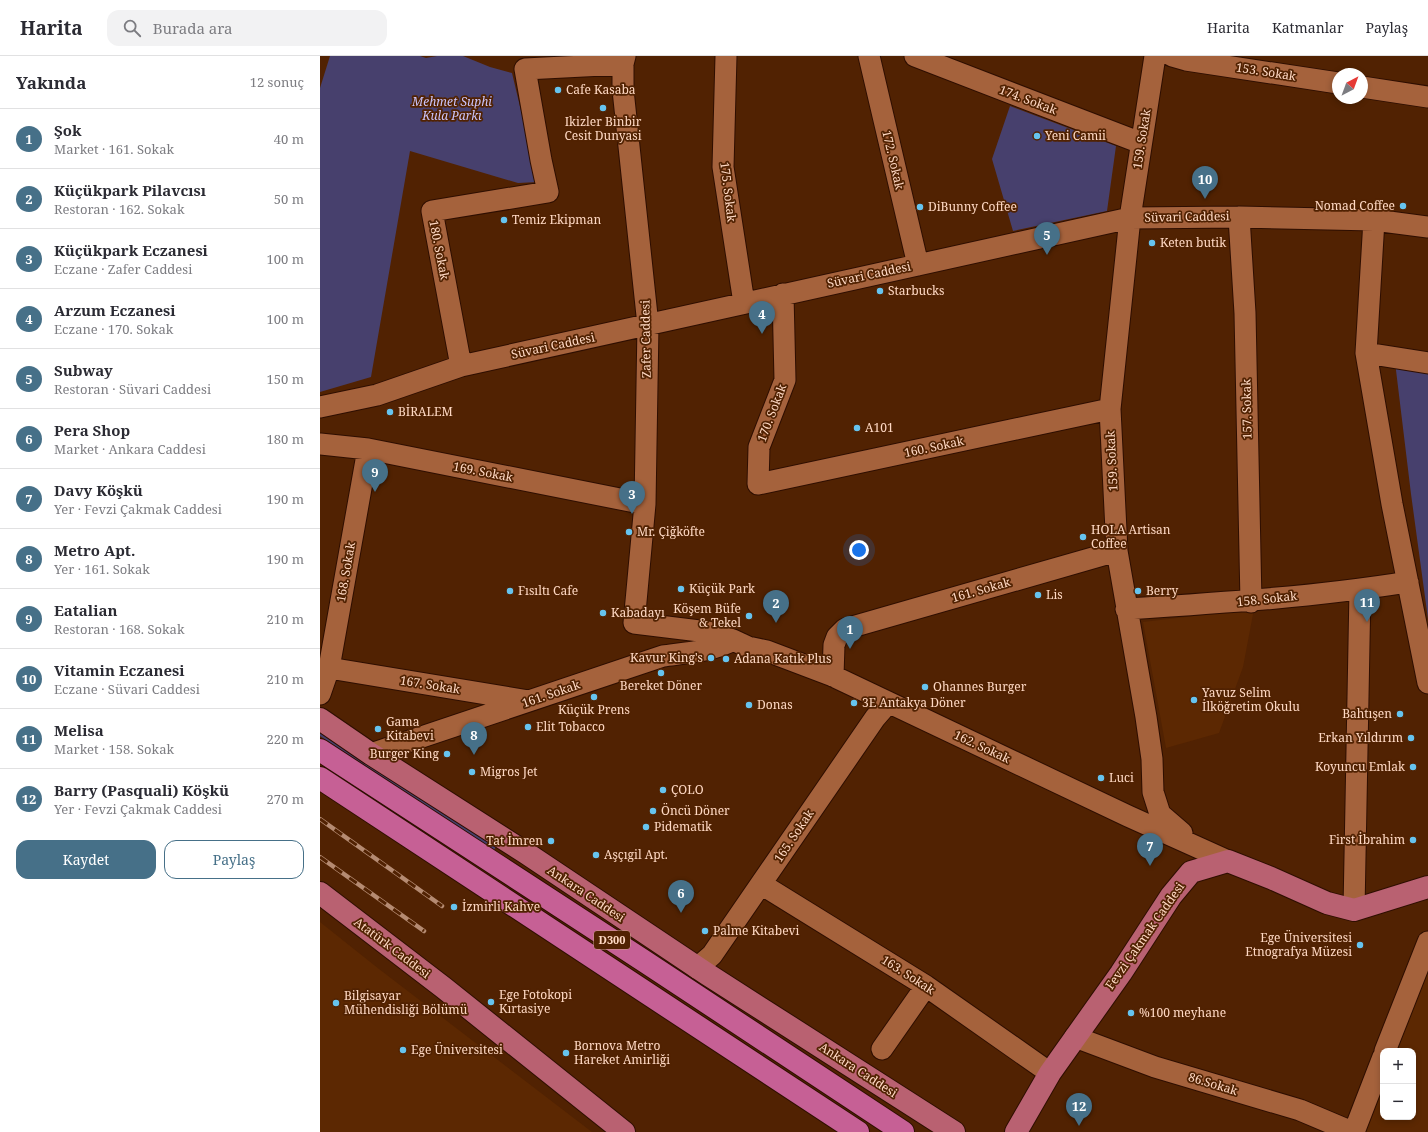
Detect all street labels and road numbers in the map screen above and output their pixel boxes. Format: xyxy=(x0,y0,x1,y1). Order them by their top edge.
street label: 153. Sokak xyxy=(1235,58,1298,85)
street label: 174. Sokak xyxy=(997,81,1060,119)
street label: 159. Sokak xyxy=(1128,107,1155,170)
street label: 172. Sokak xyxy=(878,129,909,192)
street label: 175. Sokak xyxy=(716,161,741,224)
street label: Süvari Caddesi xyxy=(1144,207,1230,226)
street label: 180. Sokak xyxy=(425,219,454,282)
street label: Süvari Caddesi xyxy=(826,257,912,292)
street label: Zafer Caddesi xyxy=(636,300,655,378)
street label: Süvari Caddesi xyxy=(510,328,596,363)
street label: 157. Sokak xyxy=(1237,378,1256,439)
street label: 170. Sokak xyxy=(753,381,791,444)
street label: 159. Sokak xyxy=(1101,429,1122,492)
street label: 160. Sokak xyxy=(903,432,966,461)
street label: 169. Sokak xyxy=(452,457,515,486)
street label: 168. Sokak xyxy=(332,540,359,603)
street label: 161. Sokak xyxy=(949,573,1013,606)
street label: 158. Sokak xyxy=(1236,587,1299,610)
street label: 167. Sokak xyxy=(399,671,462,698)
street label: 161. Sokak xyxy=(519,675,583,711)
street label: 162. Sokak xyxy=(951,726,1014,767)
street label: 165. Sokak xyxy=(770,805,818,866)
street label: Ankara Caddesi xyxy=(544,861,628,926)
street label: Fevzi Çakmak Caddesi xyxy=(1101,879,1188,993)
street label: Atatürk Caddesi xyxy=(351,913,434,982)
road number: D300 xyxy=(594,931,630,949)
street label: 163. Sokak xyxy=(878,951,939,999)
street label: Ankara Caddesi xyxy=(816,1038,901,1101)
street label: 86.Sokak xyxy=(1186,1068,1241,1099)

